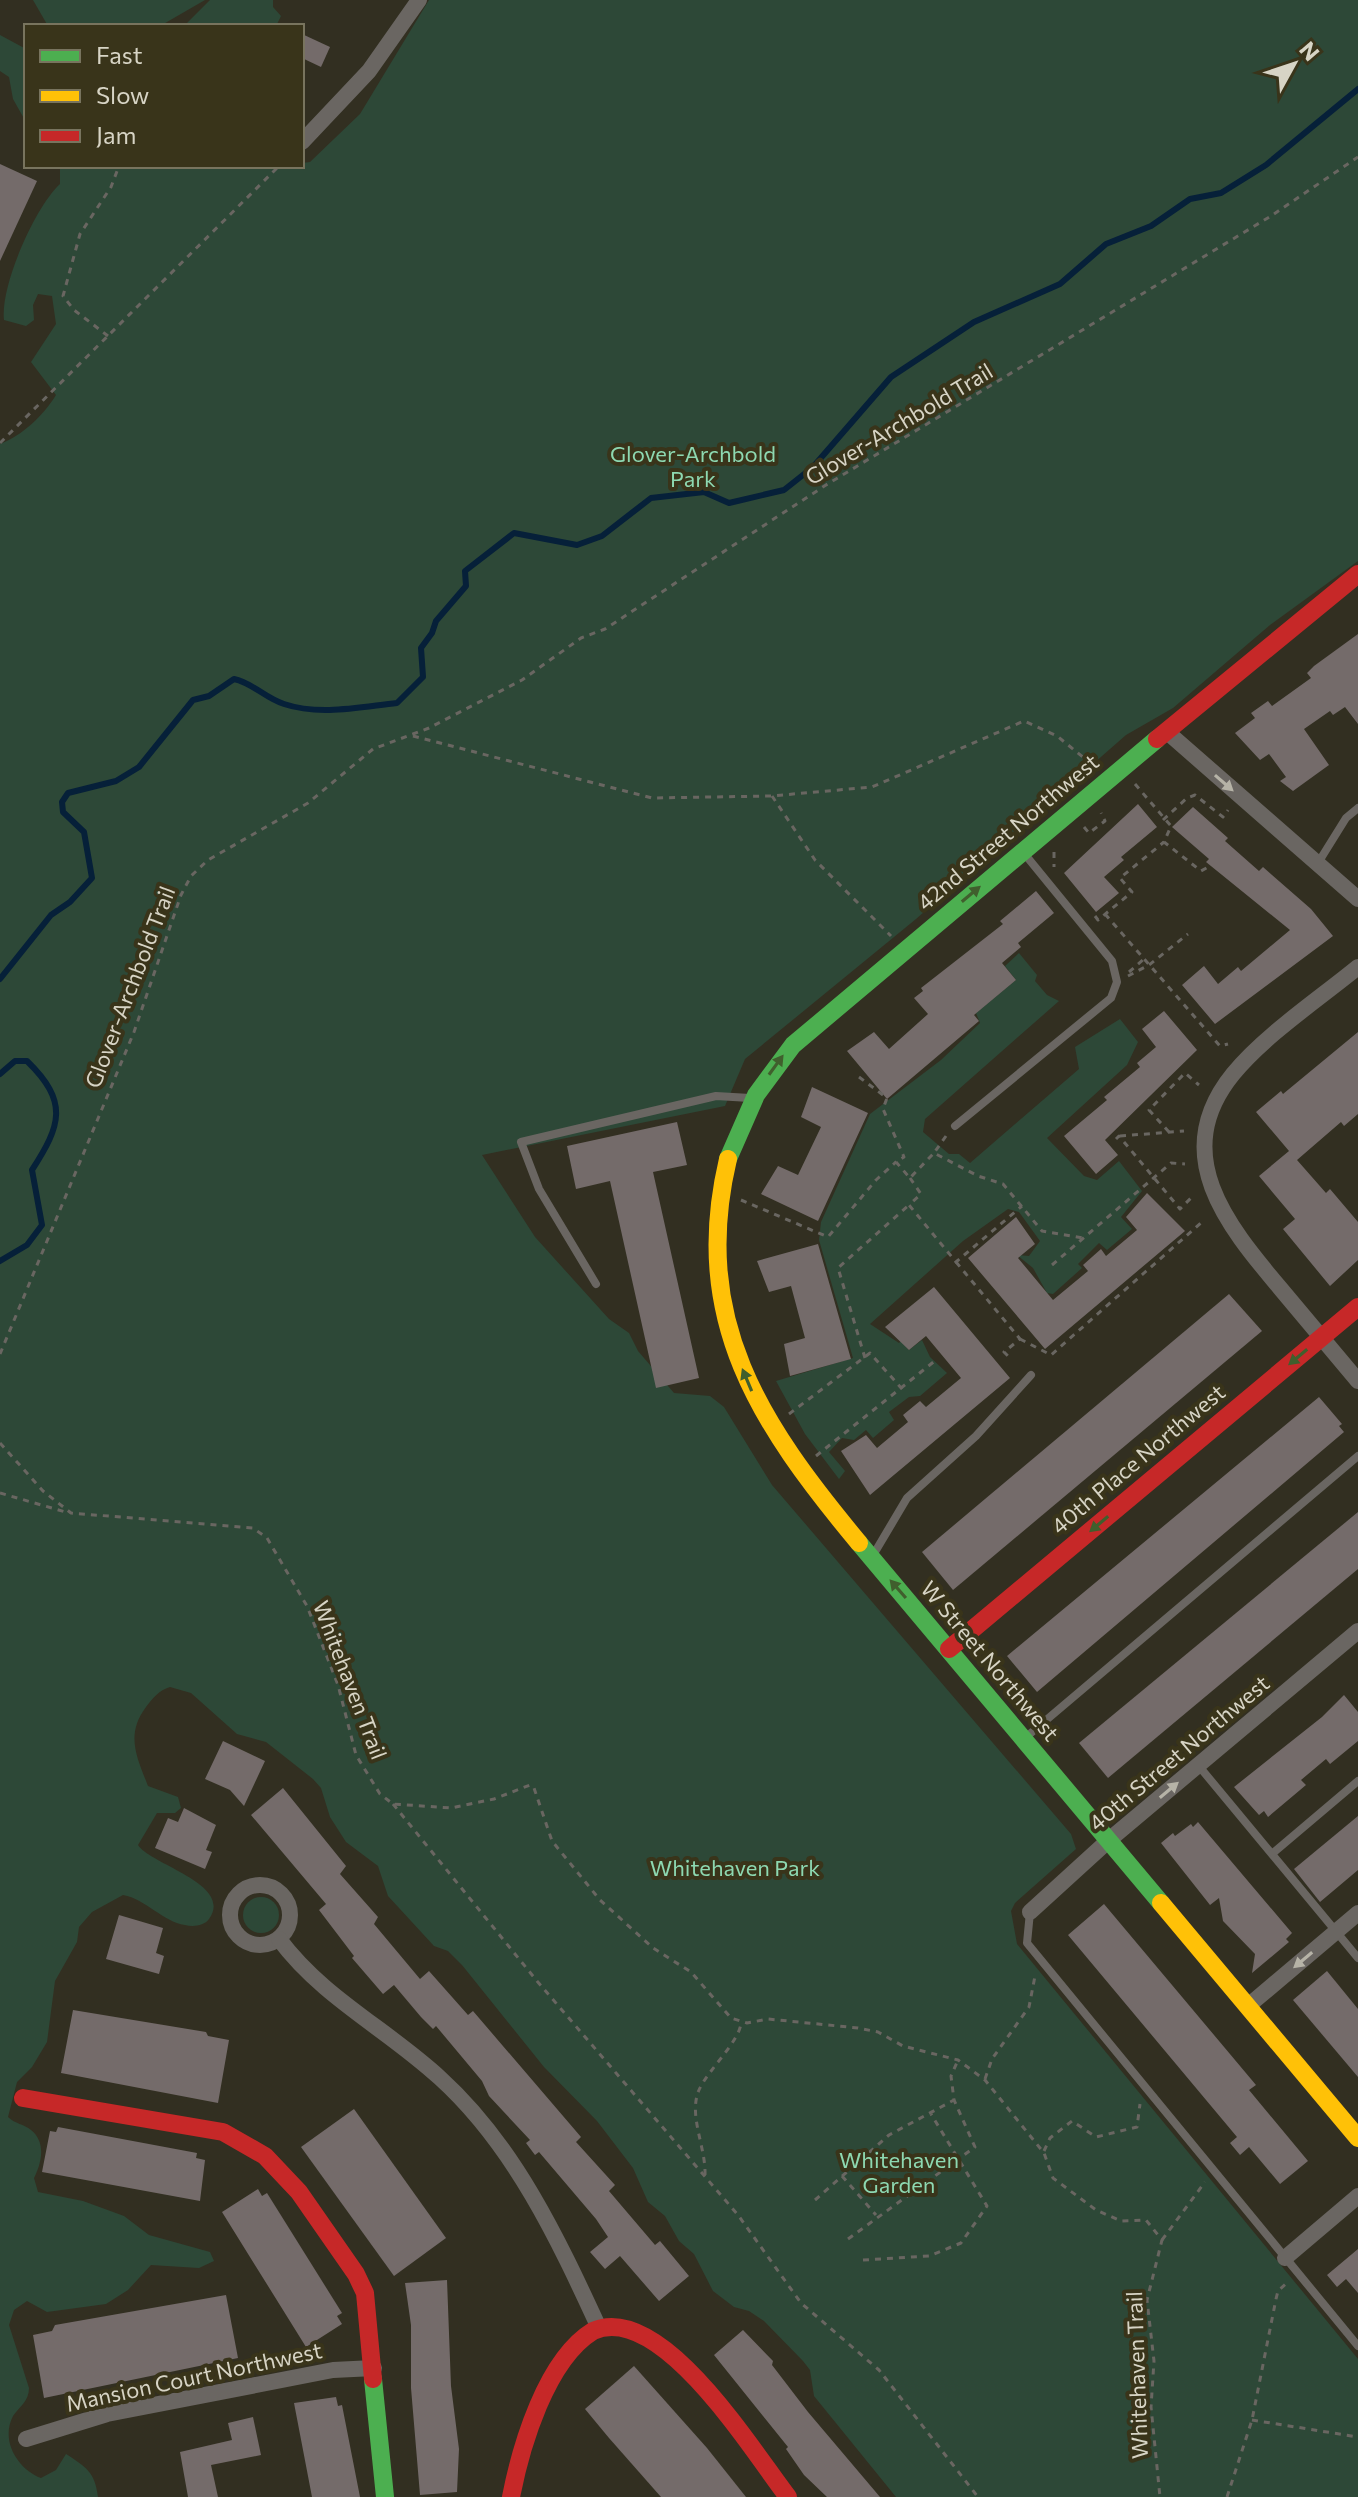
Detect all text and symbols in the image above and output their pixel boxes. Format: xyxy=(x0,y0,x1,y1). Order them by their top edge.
legend xyxy=(24,24,304,168)
north arrow xyxy=(1254,24,1334,104)
text: N xyxy=(1294,36,1325,66)
text: Fast xyxy=(96,40,143,69)
text: Slow xyxy=(96,80,149,109)
text: Jam xyxy=(96,120,136,149)
street label: Glover-Archbold Trail xyxy=(800,357,997,490)
park label: Glover-Archbold Park xyxy=(610,440,776,492)
street label: 42nd Street Northwest xyxy=(911,748,1104,915)
one-way arrow xyxy=(1214,774,1234,791)
street label: Glover-Archbold Trail xyxy=(79,882,180,1092)
one-way arrow xyxy=(961,886,981,903)
one-way arrow xyxy=(768,1055,784,1076)
one-way arrow xyxy=(1288,1348,1308,1365)
one-way arrow xyxy=(740,1368,753,1392)
street label: 40th Place Northwest xyxy=(1045,1378,1230,1539)
one-way arrow xyxy=(1089,1515,1109,1532)
street label: W Street Northwest xyxy=(916,1575,1065,1746)
one-way arrow xyxy=(890,1580,908,1599)
street label: Whitehaven Trail xyxy=(308,1597,393,1763)
street label: 40th Street Northwest xyxy=(1083,1669,1274,1836)
one-way arrow xyxy=(1158,1782,1178,1799)
park label: Whitehaven Park xyxy=(650,1854,820,1881)
one-way arrow xyxy=(1293,1951,1313,1968)
park label: Whitehaven Garden xyxy=(839,2146,959,2198)
street label: Whitehaven Trail xyxy=(1120,2291,1153,2459)
street label: Mansion Court Northwest xyxy=(64,2336,324,2417)

